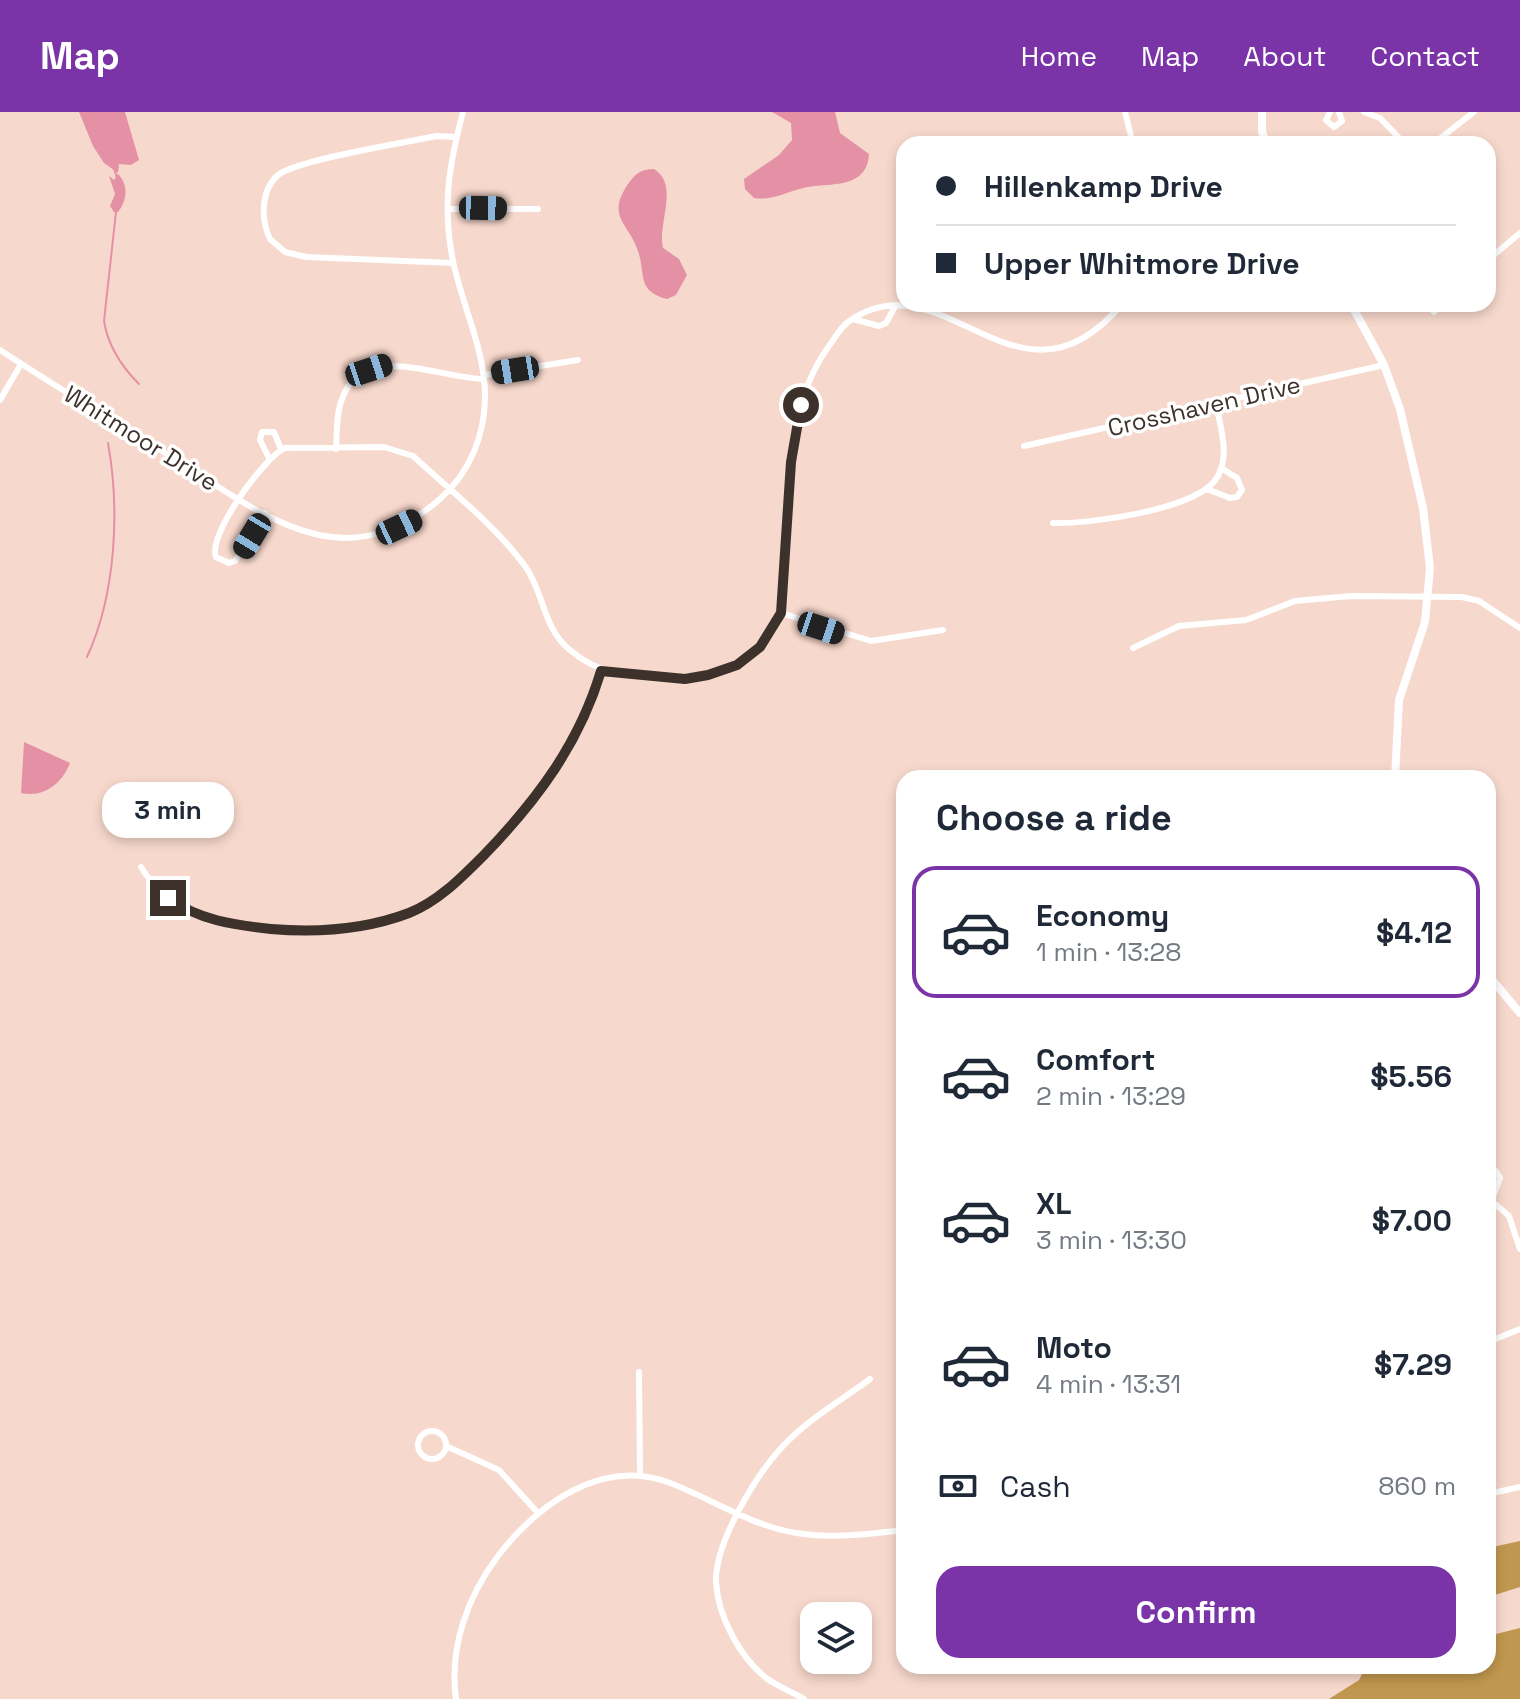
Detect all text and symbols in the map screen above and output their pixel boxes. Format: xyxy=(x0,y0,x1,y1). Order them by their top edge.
text: Map xyxy=(40,32,120,80)
text: Home xyxy=(1021,38,1097,74)
text: Map xyxy=(1141,38,1199,74)
text: About xyxy=(1243,38,1326,74)
text: Contact xyxy=(1370,38,1480,74)
text: Hillenkamp Drive xyxy=(984,167,1223,206)
car xyxy=(459,196,507,220)
text: Upper Whitmore Drive xyxy=(984,244,1300,283)
car xyxy=(342,351,396,389)
car xyxy=(489,354,541,386)
street label: Crosshaven Drive xyxy=(1105,369,1303,443)
street label: Whitmoor Drive xyxy=(58,378,224,498)
route start xyxy=(783,387,819,423)
car xyxy=(372,506,426,548)
car xyxy=(229,509,275,563)
car xyxy=(794,609,848,647)
callout: 3 min xyxy=(102,782,234,838)
text: 3 min xyxy=(134,793,202,827)
text: Choose a ride xyxy=(936,795,1172,841)
route end xyxy=(150,880,186,916)
icon: car xyxy=(940,896,1012,968)
text: Economy xyxy=(1036,896,1169,935)
text: $4.12 xyxy=(1376,913,1452,952)
text: 1 min · 13:28 xyxy=(1036,935,1181,969)
icon: car xyxy=(940,1040,1012,1112)
text: Comfort xyxy=(1036,1040,1155,1079)
text: $5.56 xyxy=(1370,1057,1452,1096)
text: 2 min · 13:29 xyxy=(1036,1079,1186,1113)
icon: car xyxy=(940,1184,1012,1256)
text: XL xyxy=(1036,1184,1072,1223)
text: $7.00 xyxy=(1372,1201,1452,1240)
text: 3 min · 13:30 xyxy=(1036,1223,1187,1257)
icon: car xyxy=(940,1328,1012,1400)
text: Moto xyxy=(1036,1328,1112,1367)
text: $7.29 xyxy=(1374,1345,1452,1384)
text: 4 min · 13:31 xyxy=(1036,1367,1181,1401)
icon: cash xyxy=(936,1464,980,1508)
text: Cash xyxy=(1000,1467,1071,1506)
text: 860 m xyxy=(1378,1469,1456,1503)
button: Confirm xyxy=(936,1566,1456,1658)
map controls xyxy=(800,1602,872,1674)
button: layers xyxy=(800,1602,872,1674)

